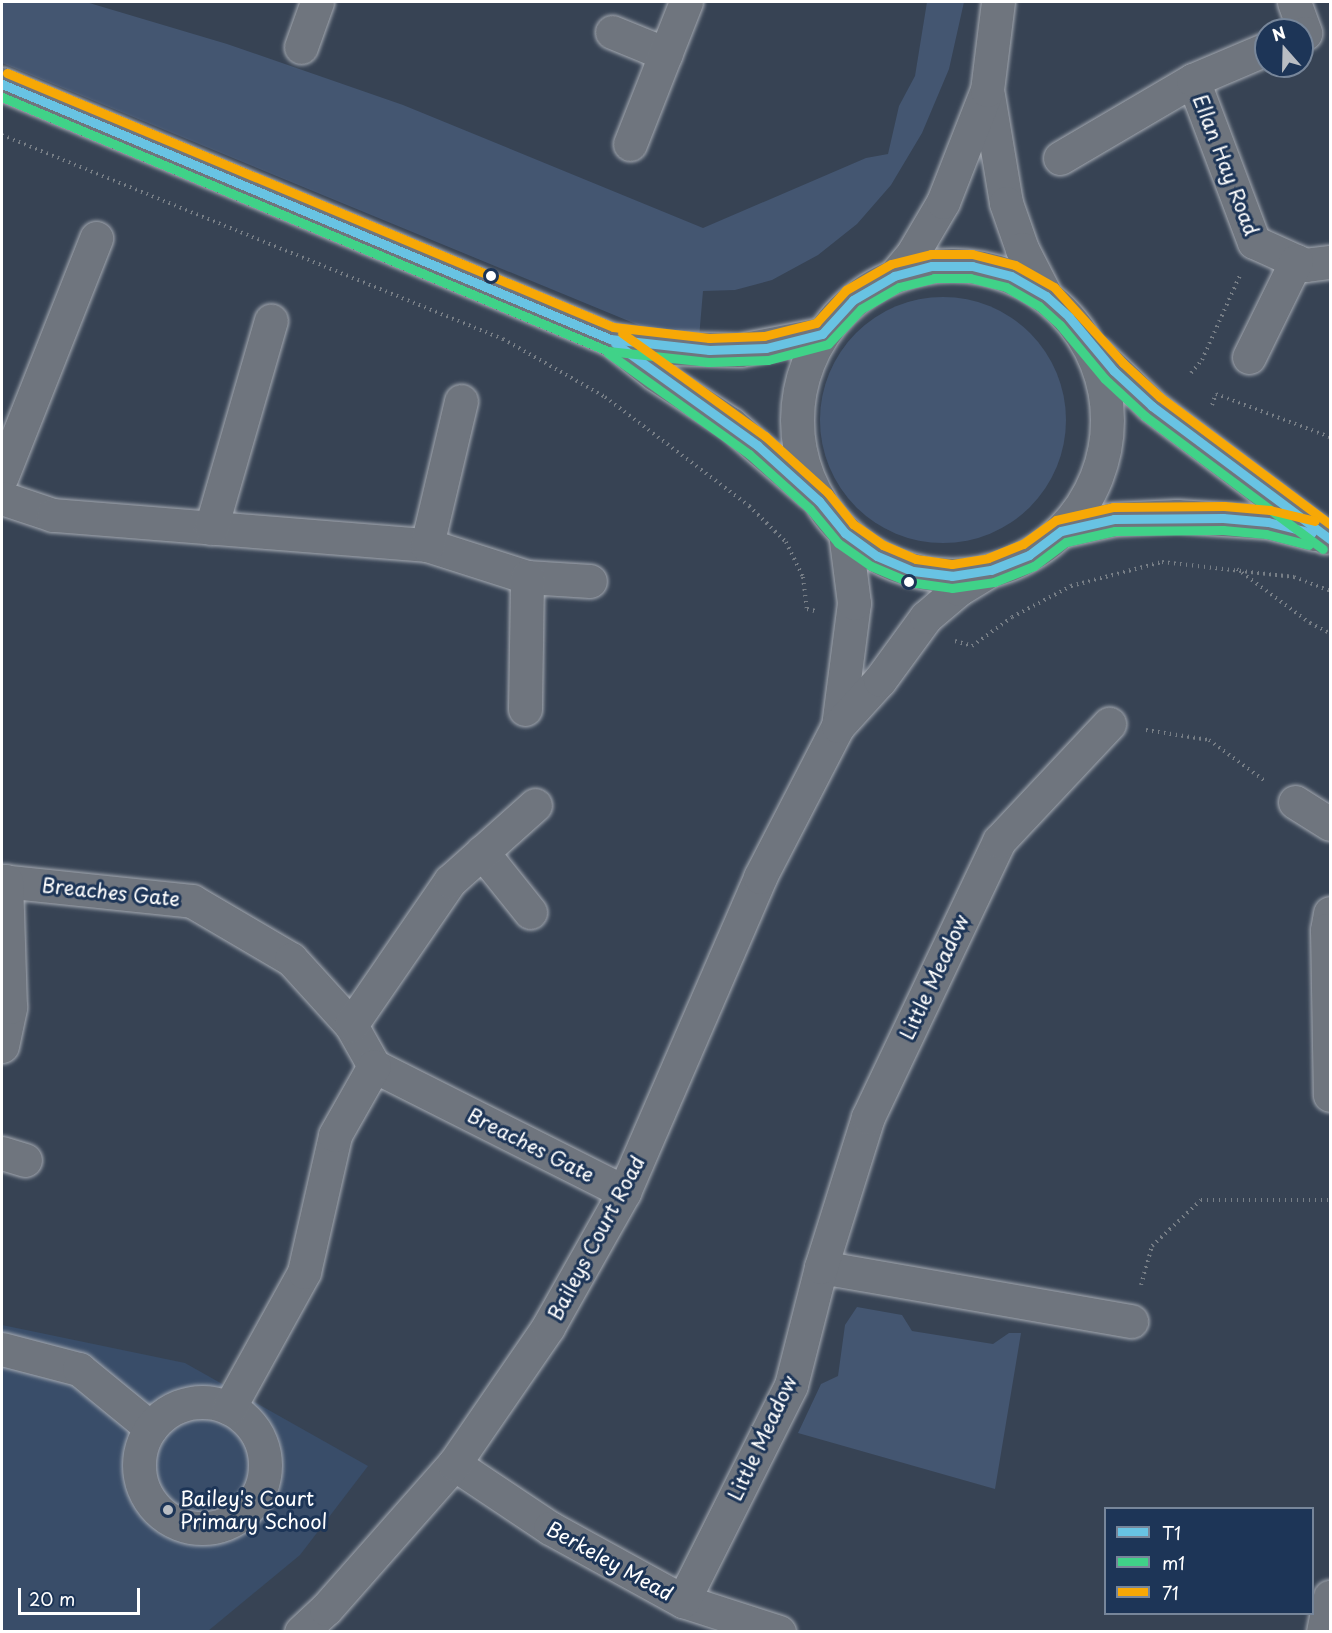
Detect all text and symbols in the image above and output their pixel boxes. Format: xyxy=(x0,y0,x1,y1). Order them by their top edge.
north arrow xyxy=(1254,18,1314,78)
text: N xyxy=(1268,20,1289,46)
street label: Ellan Hay Road xyxy=(1188,91,1264,239)
unlabelled marker xyxy=(485,270,497,282)
unlabelled marker xyxy=(903,576,915,588)
street label: Breaches Gate xyxy=(40,873,182,911)
street label: Little Meadow xyxy=(894,910,974,1044)
street label: Breaches Gate xyxy=(463,1103,599,1187)
street label: Baileys Court Road xyxy=(542,1151,650,1325)
street label: Little Meadow xyxy=(722,1371,802,1505)
place label: Bailey's Court Primary School xyxy=(180,1486,327,1533)
marker: Bailey's Court Primary School xyxy=(161,1503,175,1517)
legend xyxy=(1104,1507,1314,1615)
street label: Berkeley Mead xyxy=(542,1516,678,1606)
text: T1 xyxy=(1162,1519,1181,1546)
text: m1 xyxy=(1162,1549,1185,1576)
scale bar xyxy=(21,1576,142,1614)
text: 71 xyxy=(1162,1579,1179,1606)
text: 20 m xyxy=(29,1585,75,1612)

